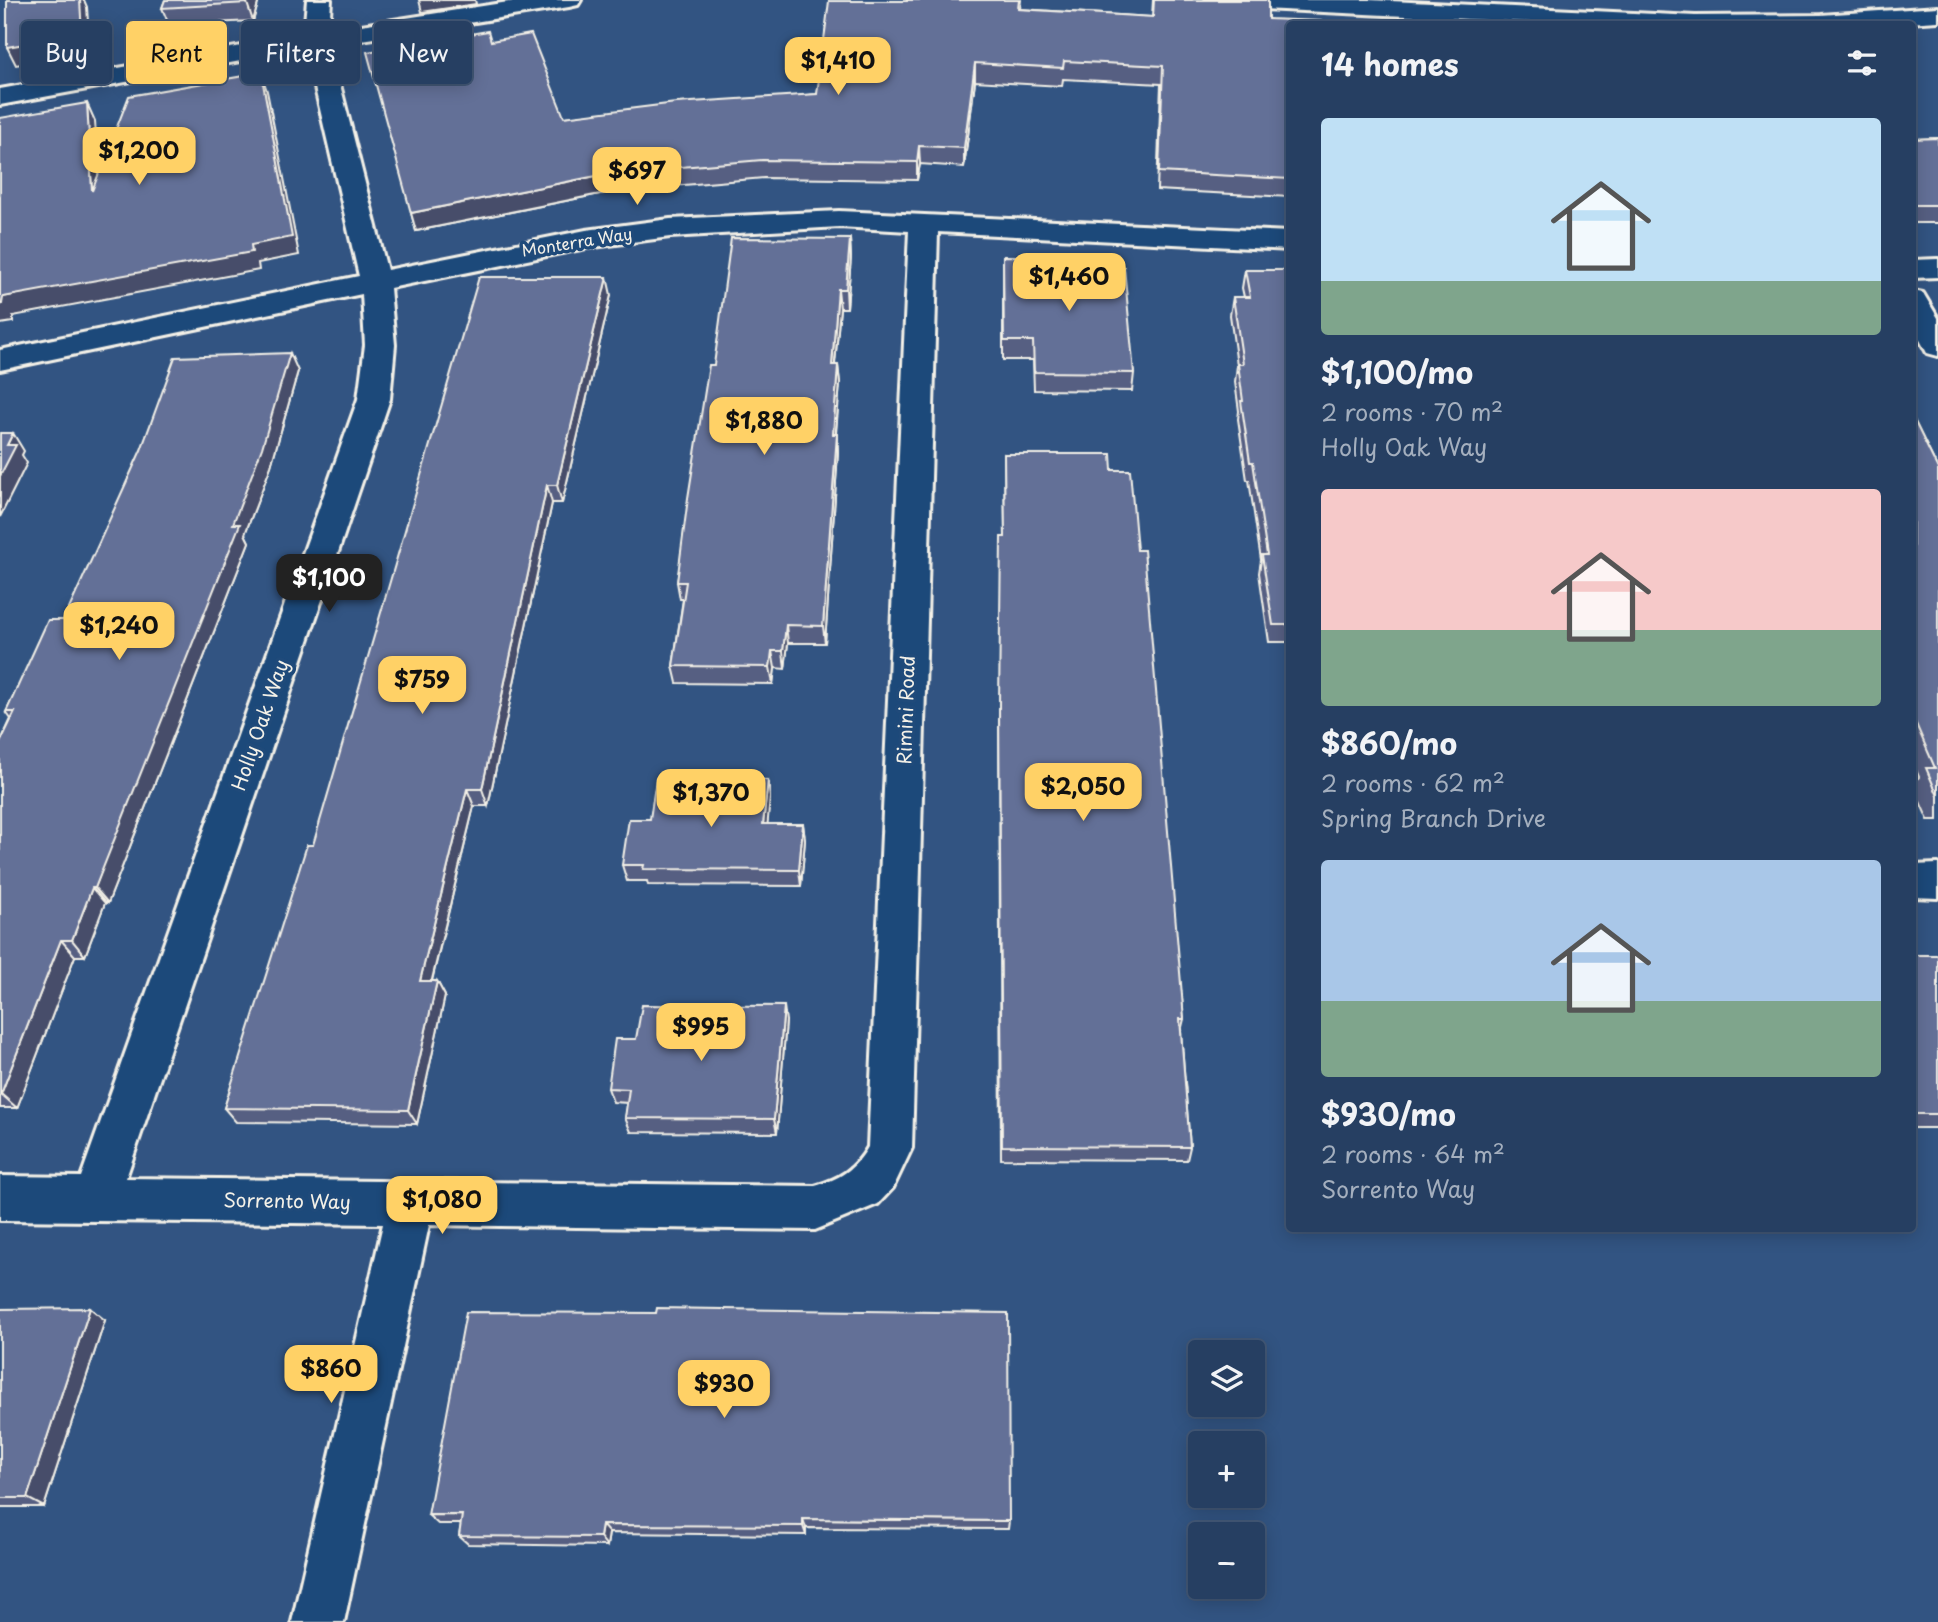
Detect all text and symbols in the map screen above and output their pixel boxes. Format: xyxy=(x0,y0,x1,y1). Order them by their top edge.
chip: Buy xyxy=(21,21,112,84)
chip: Rent xyxy=(126,21,227,84)
chip: Filters xyxy=(241,21,360,84)
chip: New xyxy=(374,21,472,84)
pin: $1,410 xyxy=(781,38,895,97)
text: 14 homes xyxy=(1321,41,1459,86)
text: $1,410 xyxy=(801,42,875,77)
icon: filters xyxy=(1843,44,1881,82)
pin: $1,200 xyxy=(82,128,196,187)
text: $1,200 xyxy=(99,132,179,167)
pin: $697 xyxy=(596,148,678,207)
text: $697 xyxy=(608,152,666,187)
icon: home xyxy=(1538,163,1664,289)
street label: Monterra Way xyxy=(520,220,634,262)
pin: $1,460 xyxy=(1012,254,1126,313)
text: $1,460 xyxy=(1029,258,1109,293)
text: $1,100/mo xyxy=(1321,349,1473,394)
text: 2 rooms · 70 m² xyxy=(1321,394,1503,429)
pin: $1,880 xyxy=(707,398,821,457)
text: $1,880 xyxy=(725,402,803,437)
text: Holly Oak Way xyxy=(1321,429,1487,464)
icon: home xyxy=(1538,534,1664,660)
pin: $1,100 xyxy=(272,554,386,614)
text: $1,100 xyxy=(292,559,366,594)
pin: $1,240 xyxy=(62,602,176,662)
text: $1,240 xyxy=(79,607,159,642)
street label: Holly Oak Way xyxy=(223,655,295,794)
street label: Rimini Road xyxy=(889,655,921,765)
pin: $759 xyxy=(381,656,463,716)
text: $759 xyxy=(394,661,450,696)
text: $860/mo xyxy=(1321,720,1457,765)
pin: $2,050 xyxy=(1026,764,1140,823)
text: 2 rooms · 62 m² xyxy=(1321,765,1505,800)
text: $2,050 xyxy=(1041,768,1125,803)
pin: $1,370 xyxy=(654,770,768,829)
text: $1,370 xyxy=(673,774,749,809)
text: Spring Branch Drive xyxy=(1321,800,1546,835)
icon: home xyxy=(1538,905,1664,1031)
pin: $995 xyxy=(660,1004,742,1063)
text: $995 xyxy=(672,1008,730,1043)
text: $930/mo xyxy=(1321,1091,1456,1136)
text: 2 rooms · 64 m² xyxy=(1321,1136,1505,1171)
text: Sorrento Way xyxy=(1321,1171,1475,1206)
pin: $1,080 xyxy=(385,1176,499,1236)
text: $1,080 xyxy=(402,1181,482,1216)
street label: Sorrento Way xyxy=(223,1185,351,1215)
map controls xyxy=(1188,1340,1265,1599)
button: layers xyxy=(1188,1340,1265,1417)
pin: $860 xyxy=(290,1346,372,1405)
text: $860 xyxy=(300,1350,362,1385)
pin: $930 xyxy=(683,1360,765,1420)
text: $930 xyxy=(694,1365,754,1400)
button: + xyxy=(1188,1431,1265,1508)
button: − xyxy=(1188,1522,1265,1599)

